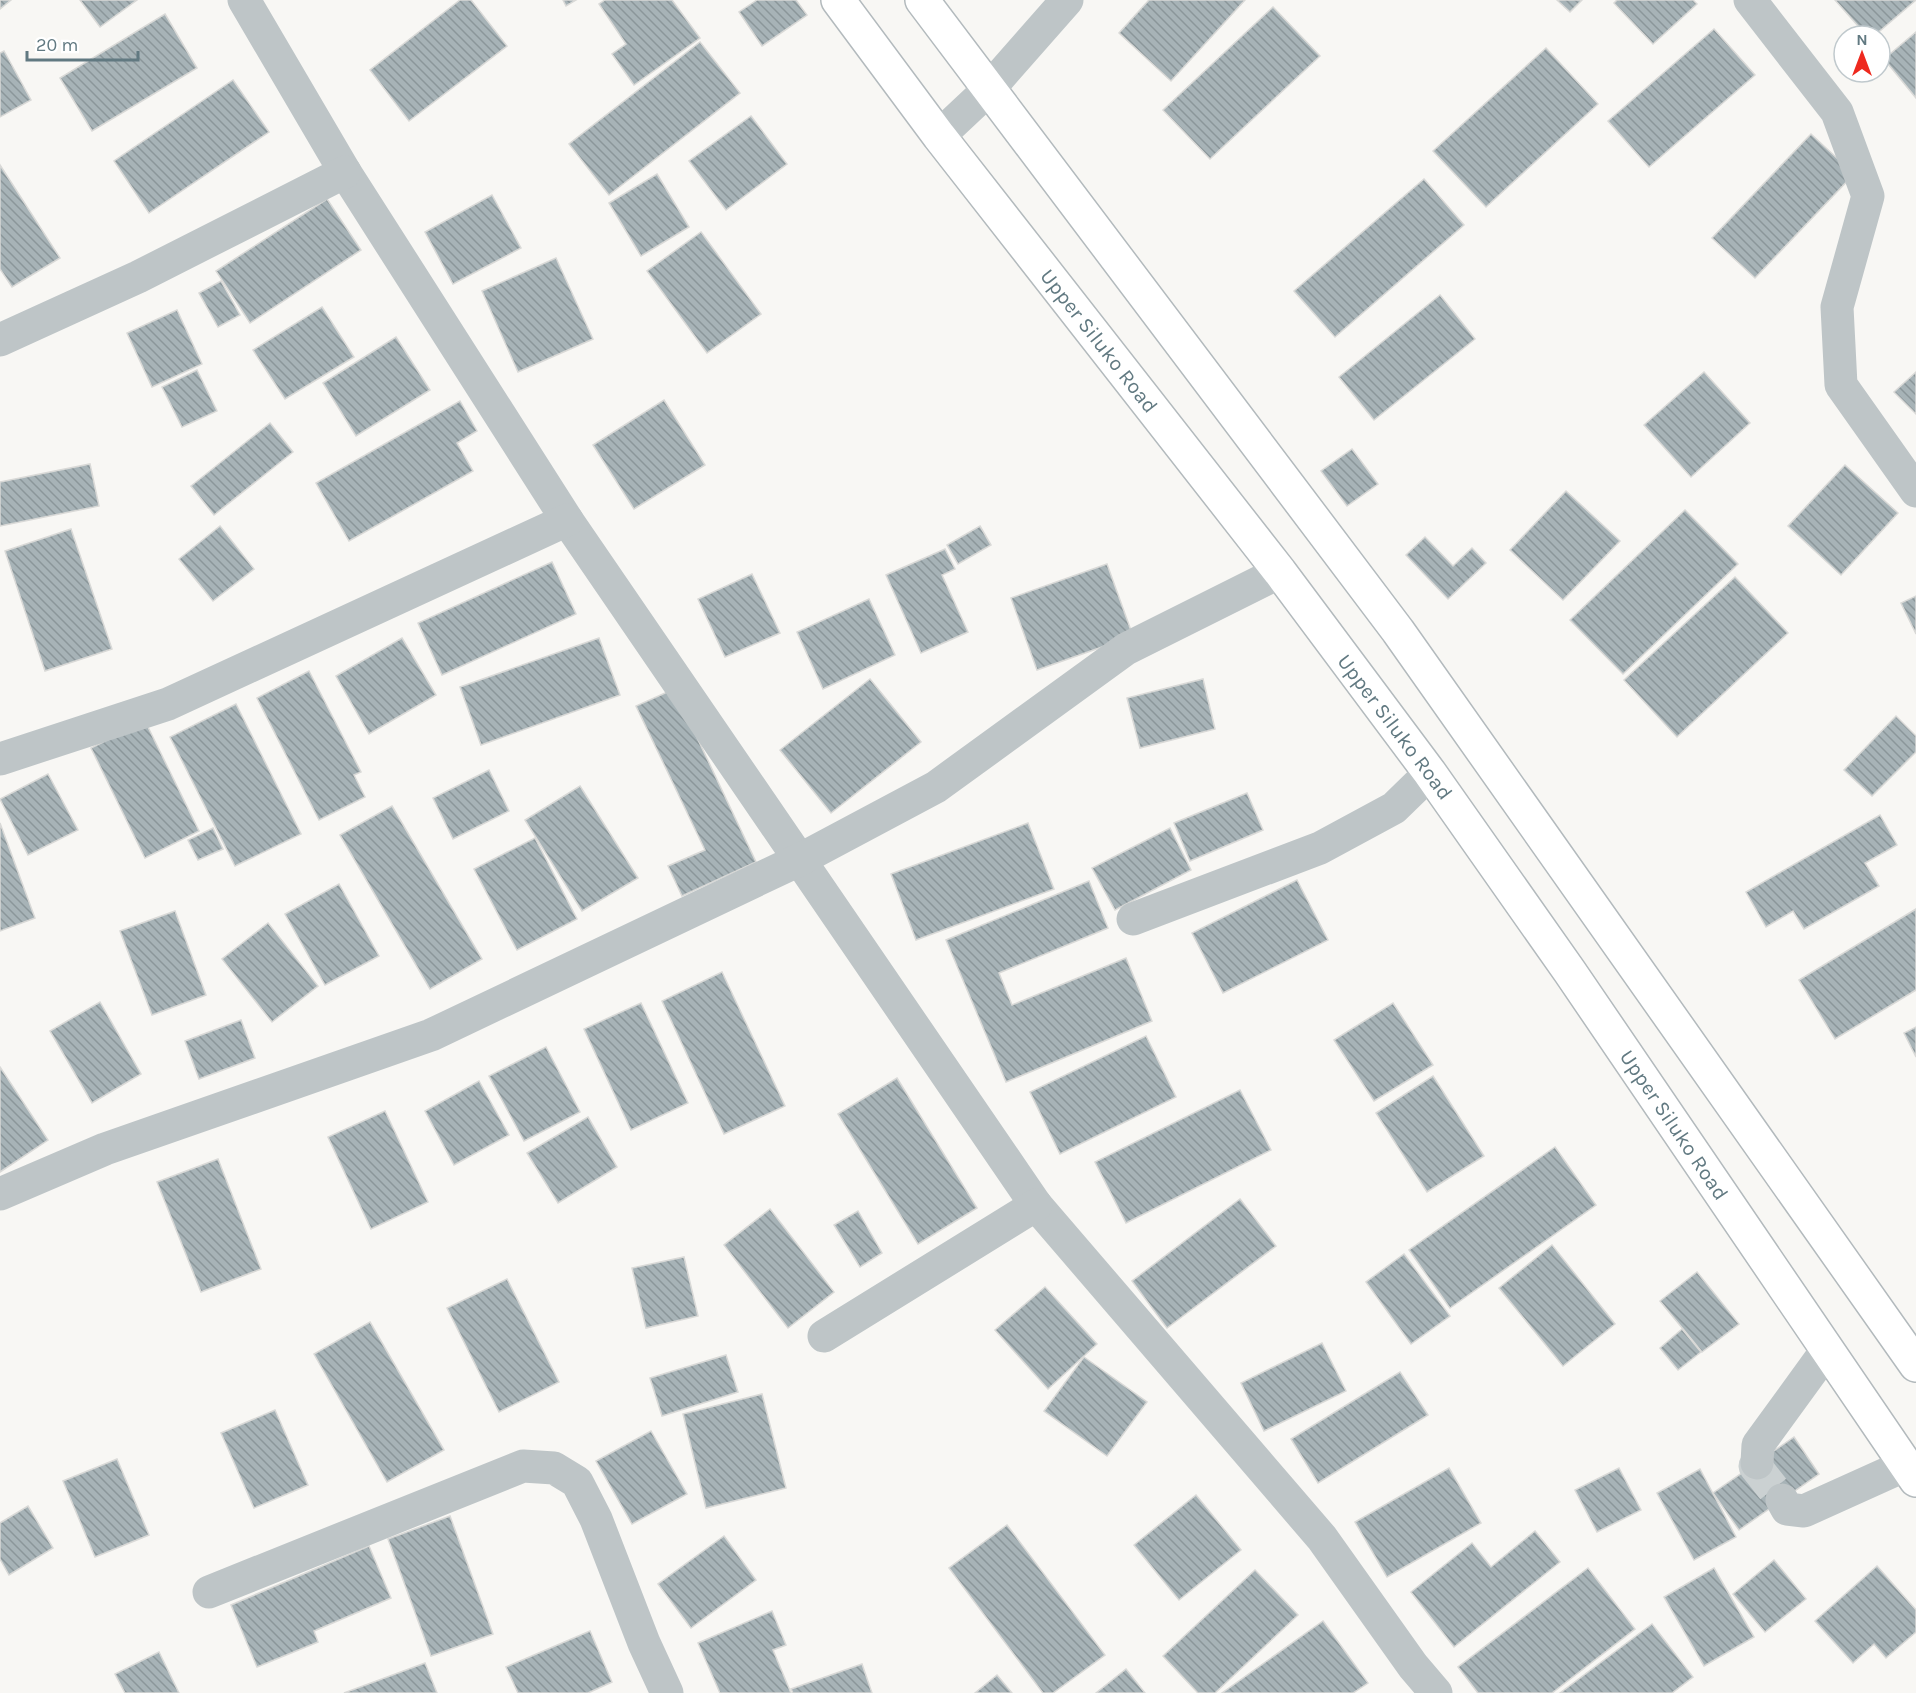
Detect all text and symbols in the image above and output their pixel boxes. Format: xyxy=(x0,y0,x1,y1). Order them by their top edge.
scale bar xyxy=(27,24,138,62)
north arrow xyxy=(1832,24,1892,84)
text: N xyxy=(1856,30,1868,49)
text: 20 m xyxy=(36,34,78,56)
street label: Upper Siluko Road xyxy=(1035,264,1163,418)
street label: Upper Siluko Road xyxy=(1333,650,1457,804)
street label: Upper Siluko Road xyxy=(1615,1045,1733,1205)

